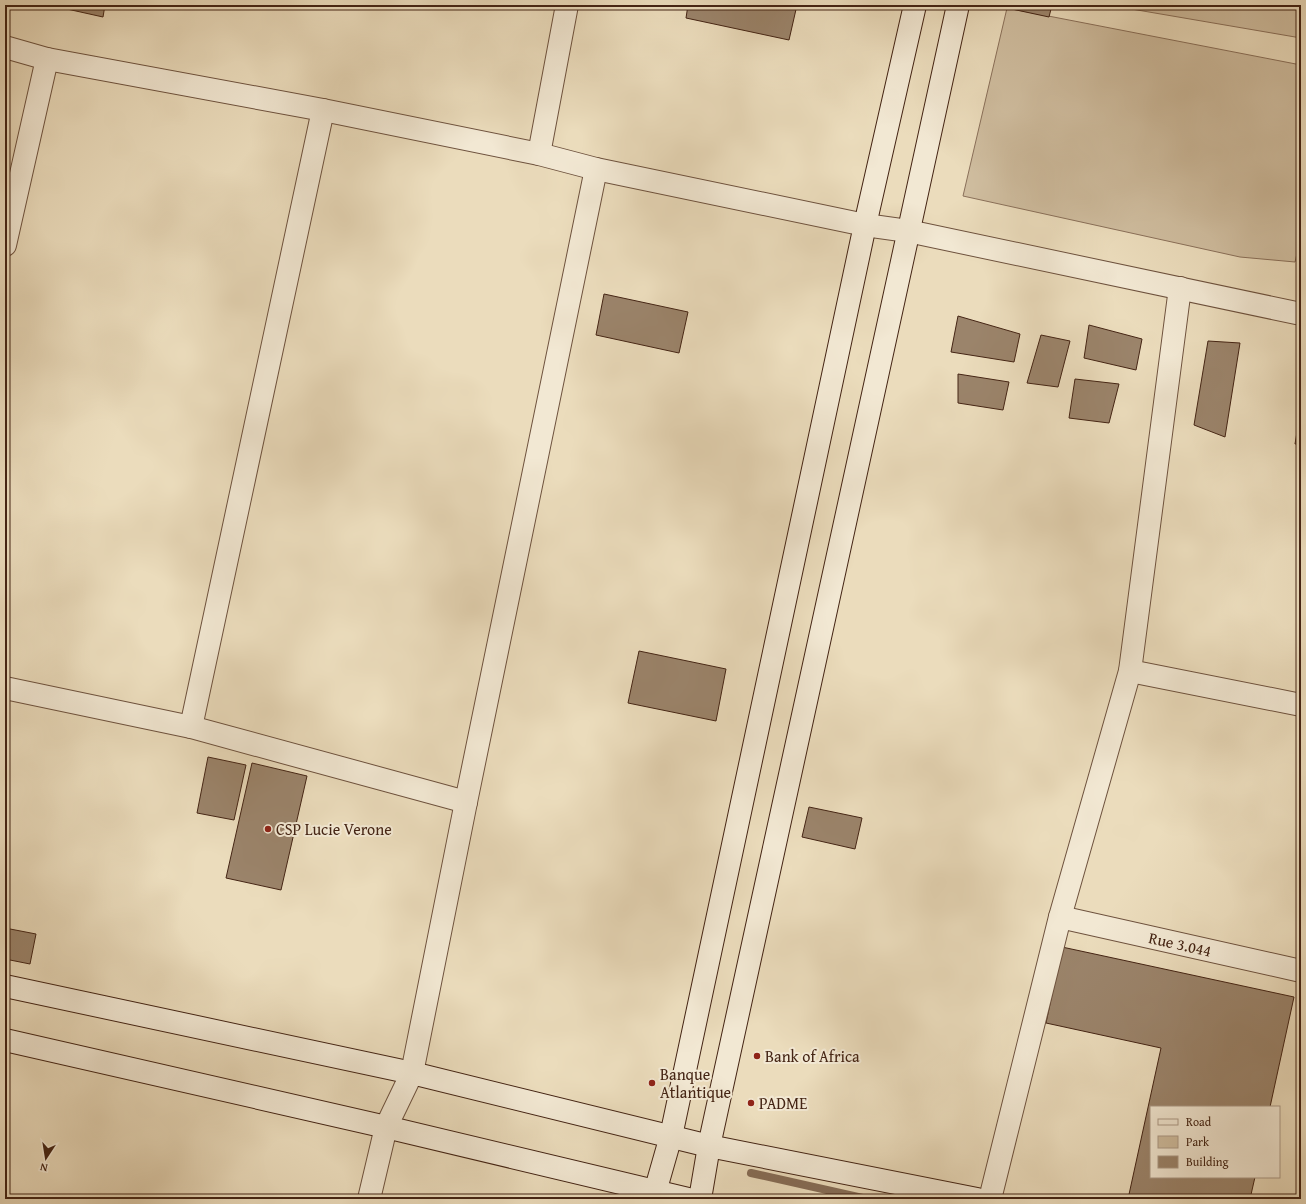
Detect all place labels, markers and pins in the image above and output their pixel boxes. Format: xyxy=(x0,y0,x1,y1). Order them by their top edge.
place label: CSP Lucie Verone xyxy=(276,817,392,841)
marker: CSP Lucie Verone xyxy=(263,824,273,834)
place label: Bank of Africa xyxy=(765,1044,860,1068)
marker: Bank of Africa xyxy=(752,1051,762,1061)
place label: Banque Atlantique xyxy=(660,1062,731,1104)
marker: Banque Atlantique xyxy=(647,1078,657,1088)
place label: PADME xyxy=(759,1091,807,1115)
marker: PADME xyxy=(746,1098,756,1108)

